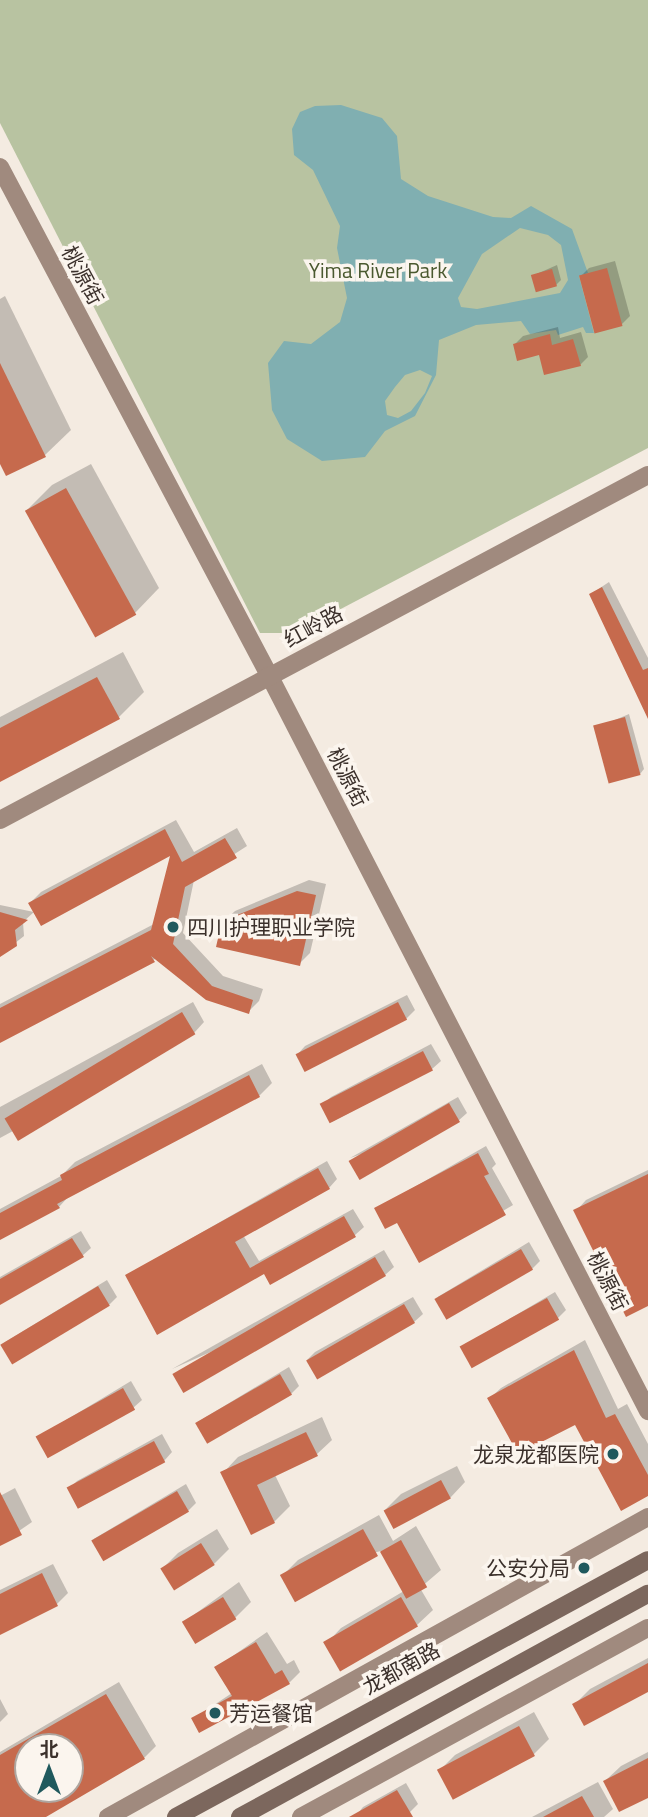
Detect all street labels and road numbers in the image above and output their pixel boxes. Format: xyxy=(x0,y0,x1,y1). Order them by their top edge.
street label: 桃源街 xyxy=(57,241,109,309)
street label: 红岭路 xyxy=(279,600,347,652)
street label: 桃源街 xyxy=(322,743,374,811)
street label: 桃源街 xyxy=(582,1247,634,1315)
street label: 龙都南路 xyxy=(358,1637,444,1699)

